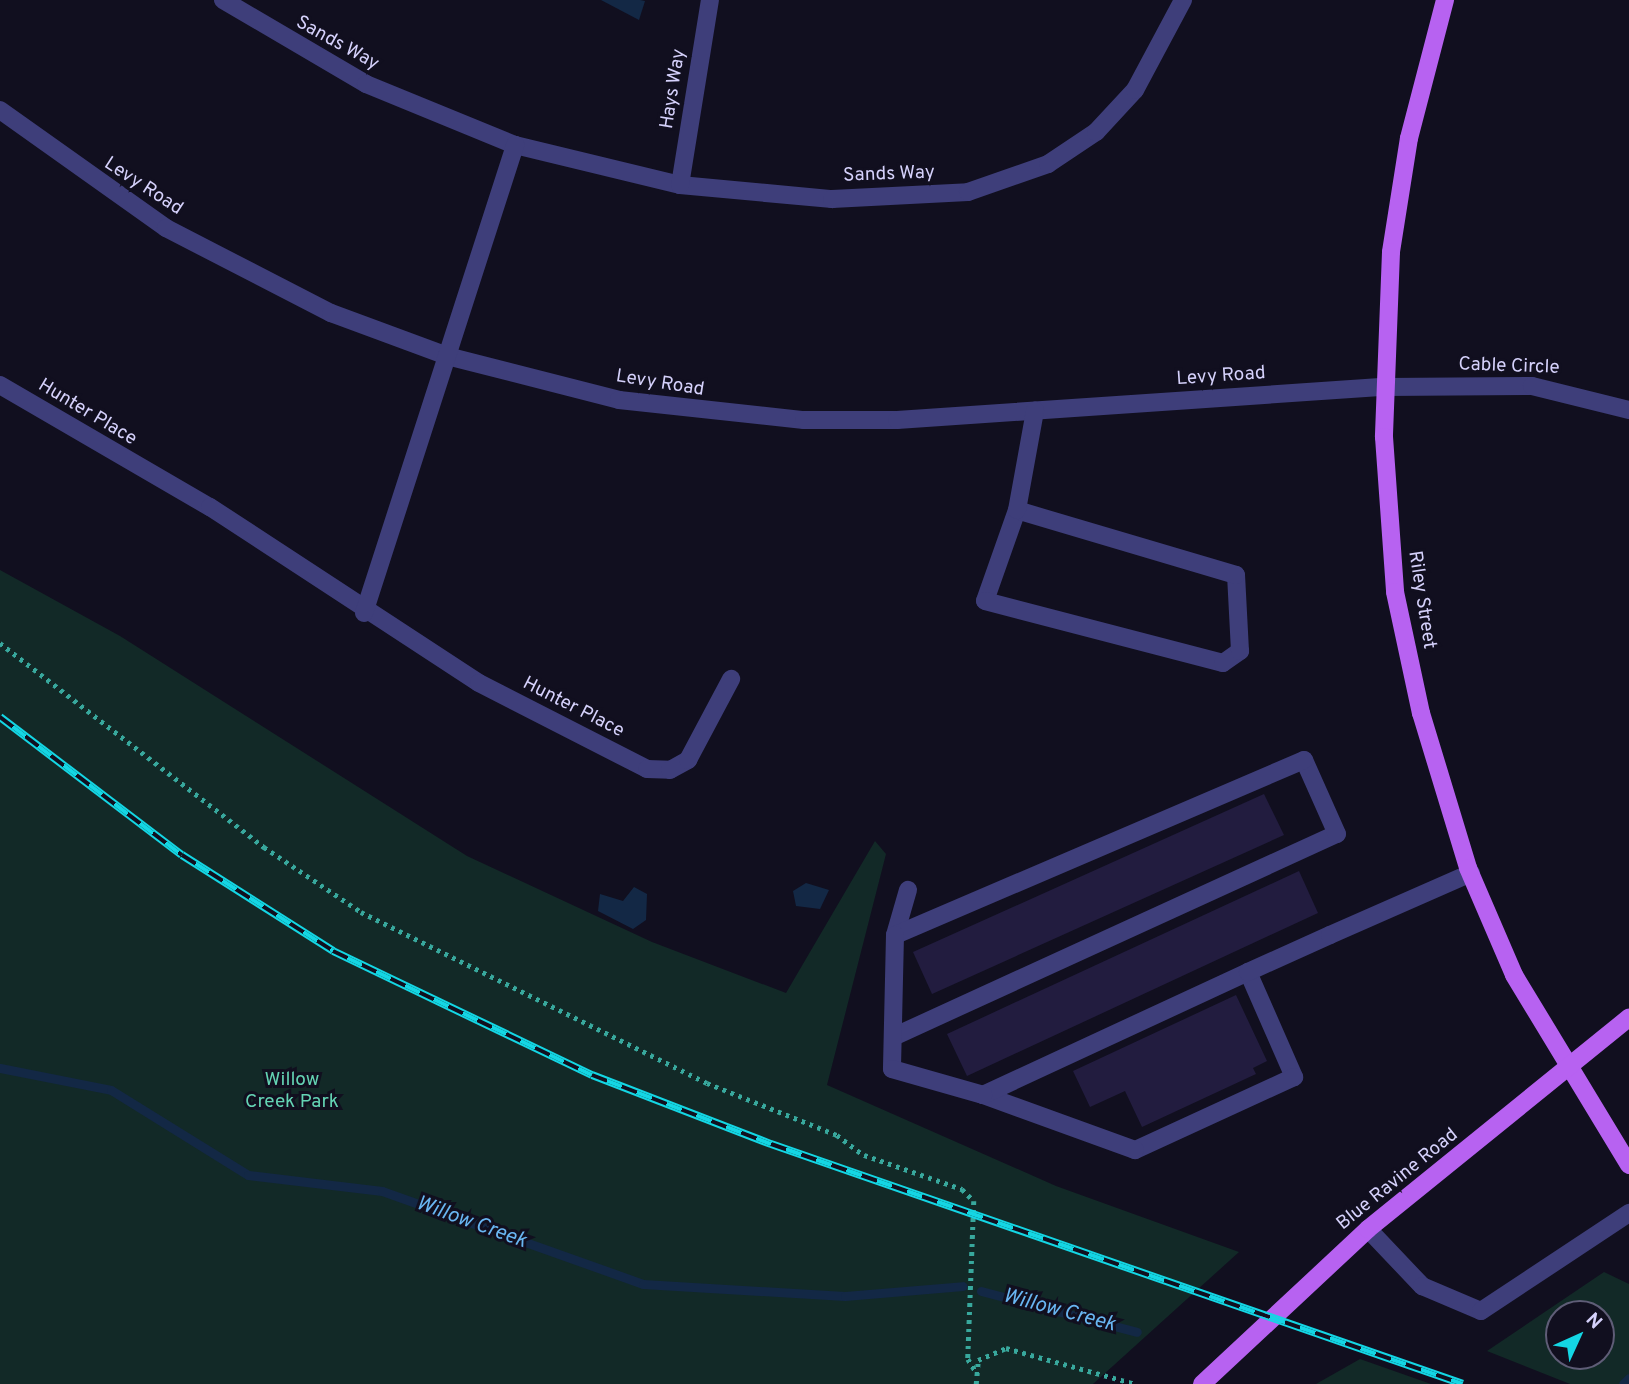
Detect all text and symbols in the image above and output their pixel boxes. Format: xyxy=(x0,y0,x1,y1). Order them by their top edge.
street label: Sands Way xyxy=(291,12,383,76)
street label: Hays Way xyxy=(656,47,692,131)
street label: Levy Road xyxy=(99,153,187,221)
street label: Sands Way xyxy=(843,162,935,188)
street label: Cable Circle xyxy=(1458,354,1560,380)
street label: Levy Road xyxy=(1176,363,1266,391)
street label: Levy Road xyxy=(614,366,706,402)
street label: Hunter Place xyxy=(34,375,140,451)
street label: Riley Street xyxy=(1402,549,1440,651)
street label: Hunter Place xyxy=(518,673,628,743)
park label: Willow Creek Park xyxy=(245,1070,339,1114)
street label: Blue Ravine Road xyxy=(1333,1124,1463,1236)
water label: Willow Creek xyxy=(412,1191,530,1255)
water label: Willow Creek xyxy=(1000,1284,1118,1338)
north arrow xyxy=(1545,1300,1615,1370)
text: N xyxy=(1580,1308,1607,1335)

